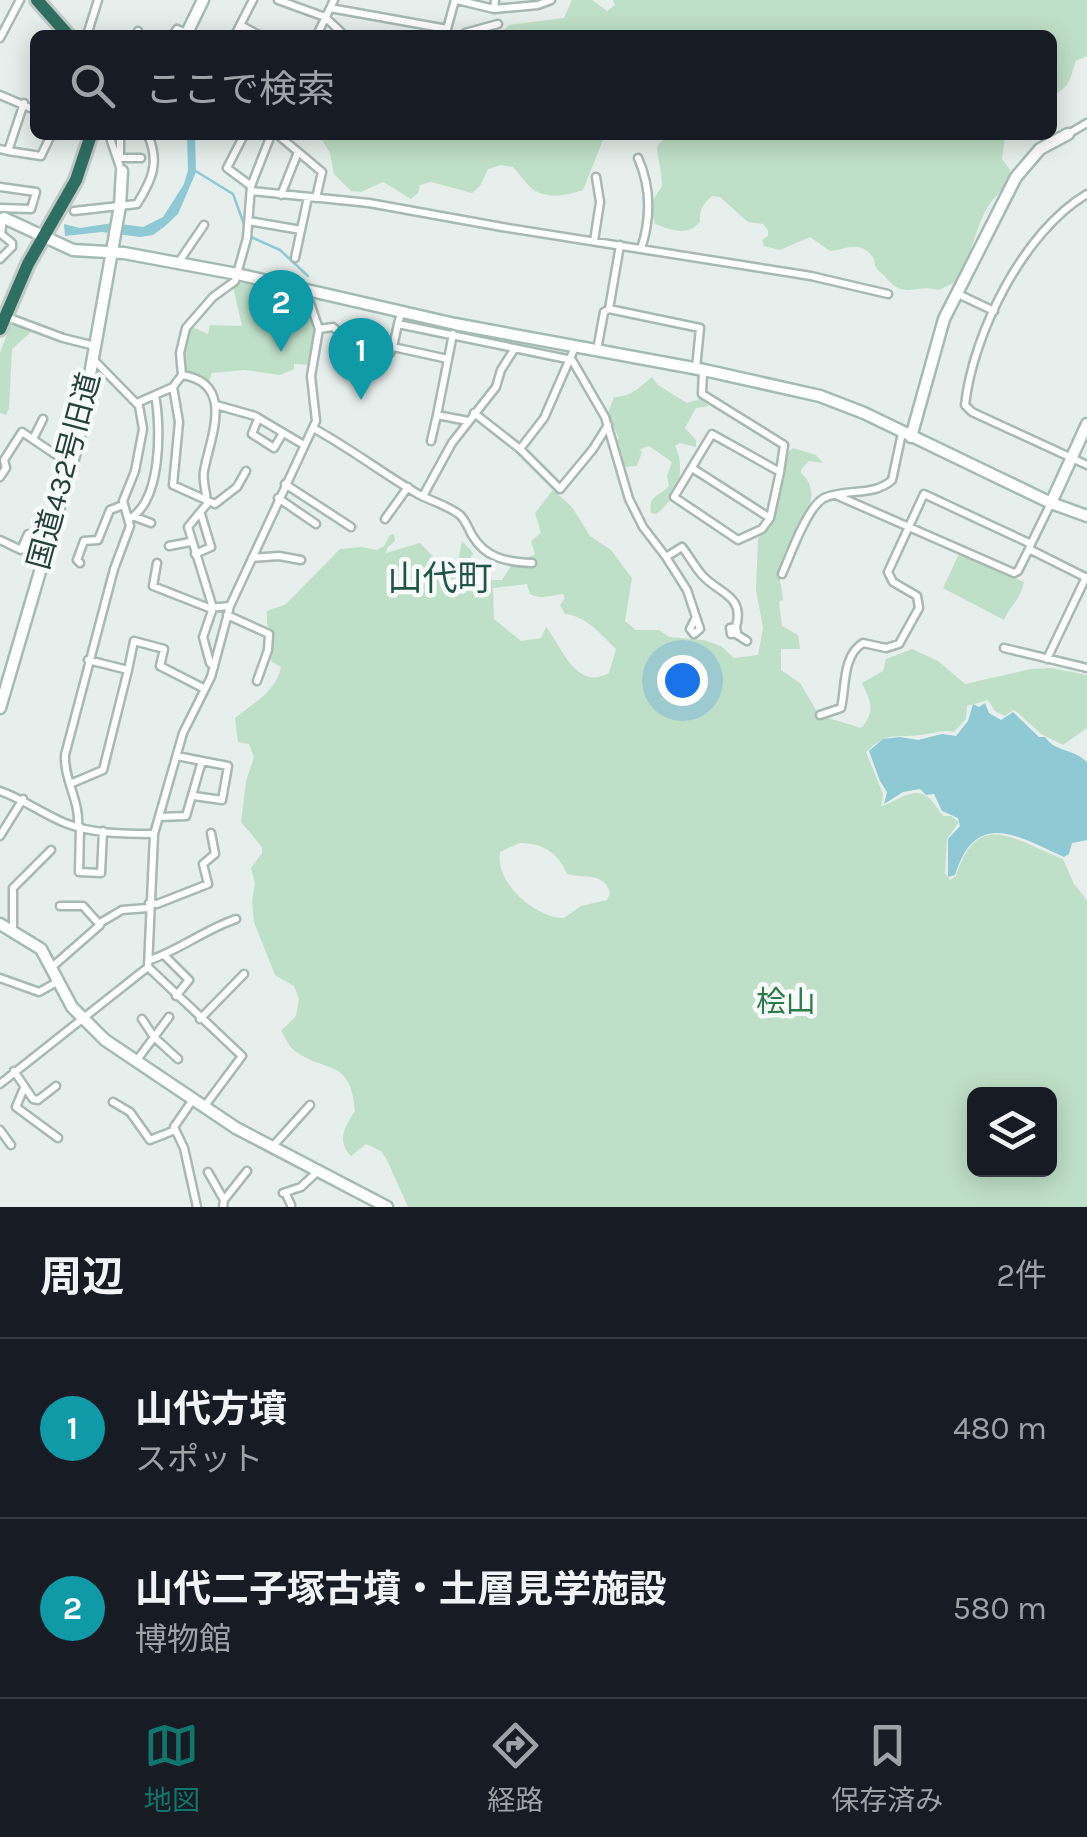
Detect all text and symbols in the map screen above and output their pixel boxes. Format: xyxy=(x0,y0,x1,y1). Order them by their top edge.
search box xyxy=(30,30,1057,140)
icon: search xyxy=(65,58,120,113)
text: ここで検索 xyxy=(145,67,335,112)
pin: 2 xyxy=(248,270,314,352)
pin: 1 xyxy=(328,318,394,400)
street label: 国道432号旧道 xyxy=(20,369,108,573)
district label: 山代町 xyxy=(387,558,493,599)
your location xyxy=(657,655,708,706)
park label: 桧山 xyxy=(756,984,816,1020)
map controls xyxy=(967,1087,1057,1177)
button: layers xyxy=(967,1087,1057,1177)
text: 周辺 xyxy=(40,1252,124,1302)
text: 2件 xyxy=(996,1257,1047,1294)
text: 山代方墳 xyxy=(135,1387,287,1432)
text: 1 xyxy=(67,1410,78,1447)
text: 480 m xyxy=(953,1410,1047,1447)
text: スポット xyxy=(135,1441,263,1478)
text: 山代二子塚古墳・土層見学施設 xyxy=(135,1567,667,1612)
text: 2 xyxy=(63,1590,82,1627)
text: 580 m xyxy=(953,1590,1047,1627)
text: 博物館 xyxy=(135,1621,231,1658)
tab: 地図 xyxy=(144,1718,200,1818)
tab: 経路 xyxy=(487,1718,543,1818)
tab: 保存済み xyxy=(831,1718,943,1818)

